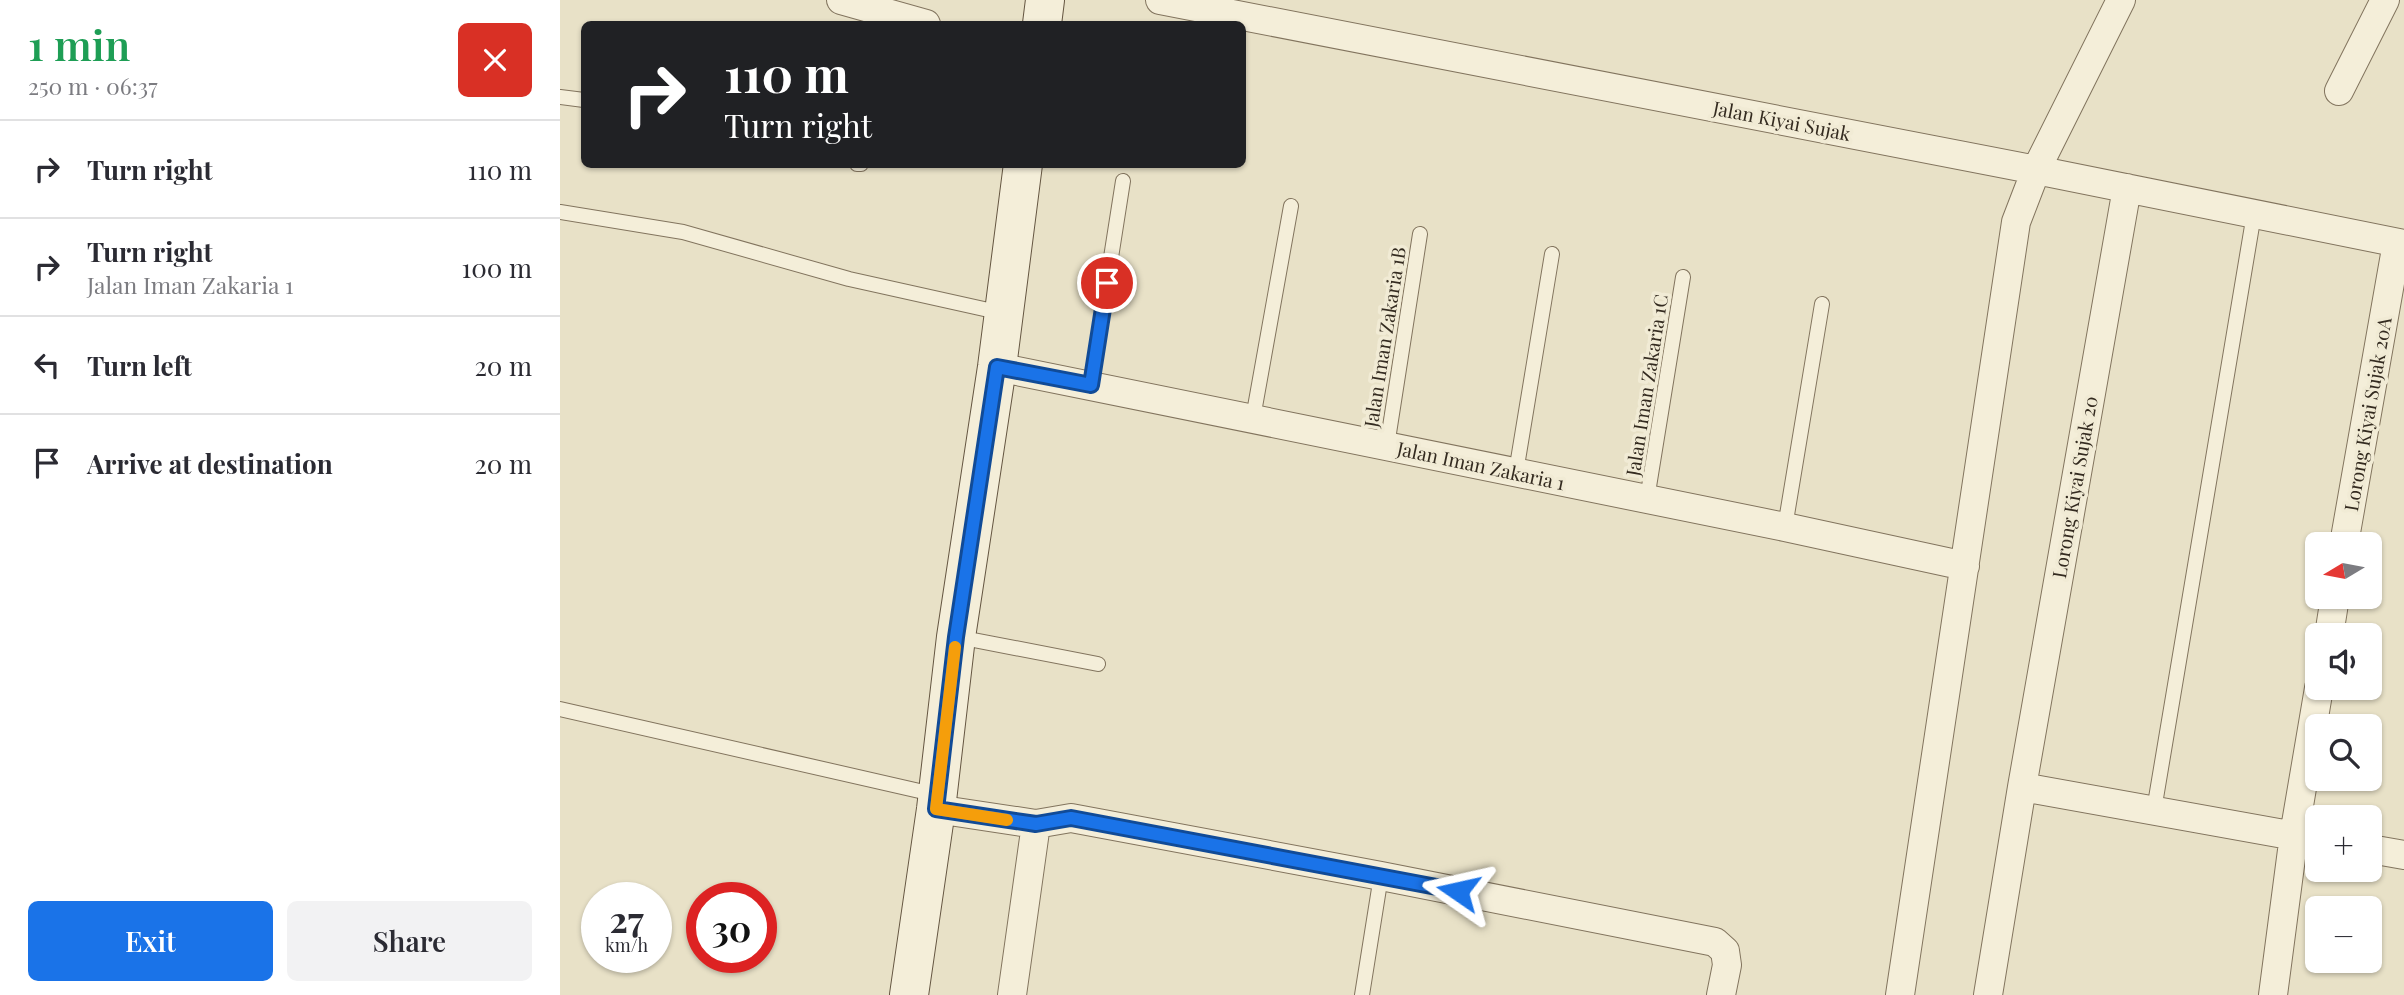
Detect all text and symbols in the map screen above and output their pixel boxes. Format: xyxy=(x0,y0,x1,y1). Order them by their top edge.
text: 1 min xyxy=(28,16,130,72)
button: close xyxy=(458,23,532,97)
text: 110 m xyxy=(724,40,849,105)
icon: right xyxy=(609,49,700,140)
text: 250 m · 06:37 xyxy=(28,70,158,101)
street label: Jalan Kiyai Sujak xyxy=(1710,94,1854,146)
text: Turn right xyxy=(724,103,872,146)
icon: right xyxy=(28,150,66,188)
text: Turn right xyxy=(87,152,213,187)
text: 110 m xyxy=(468,152,532,187)
text: Turn right xyxy=(87,234,213,269)
street label: Jalan Iman Zakaria 1B xyxy=(1357,245,1411,430)
icon: right xyxy=(28,248,66,286)
text: 100 m xyxy=(462,250,532,285)
pin xyxy=(1077,253,1137,313)
icon: arrive xyxy=(1088,264,1126,302)
text: Jalan Iman Zakaria 1 xyxy=(87,269,293,300)
street label: Jalan Iman Zakaria 1C xyxy=(1619,292,1673,479)
street label: Lorong Kiyai Sujak 20A xyxy=(2337,314,2397,513)
icon: left xyxy=(28,346,66,384)
text: Turn left xyxy=(87,348,192,383)
text: 20 m xyxy=(474,348,532,383)
street label: Lorong Kiyai Sujak 20 xyxy=(2045,394,2103,580)
street label: Jalan Iman Zakaria 1 xyxy=(1394,434,1567,495)
icon: arrive xyxy=(28,444,66,482)
text: Arrive at destination xyxy=(87,446,333,481)
text: 20 m xyxy=(474,446,532,481)
north arrow xyxy=(2305,532,2382,609)
map controls xyxy=(2305,532,2382,973)
button: sound xyxy=(2305,623,2382,700)
button: search xyxy=(2305,714,2382,791)
button: + xyxy=(2305,805,2382,882)
position arrow xyxy=(1421,854,1495,928)
speed limit sign: 30 xyxy=(686,882,777,973)
text: 27 xyxy=(609,895,644,942)
button: − xyxy=(2305,896,2382,973)
button: Exit xyxy=(28,901,273,981)
button: Share xyxy=(287,901,532,981)
text: km/h xyxy=(605,933,648,957)

